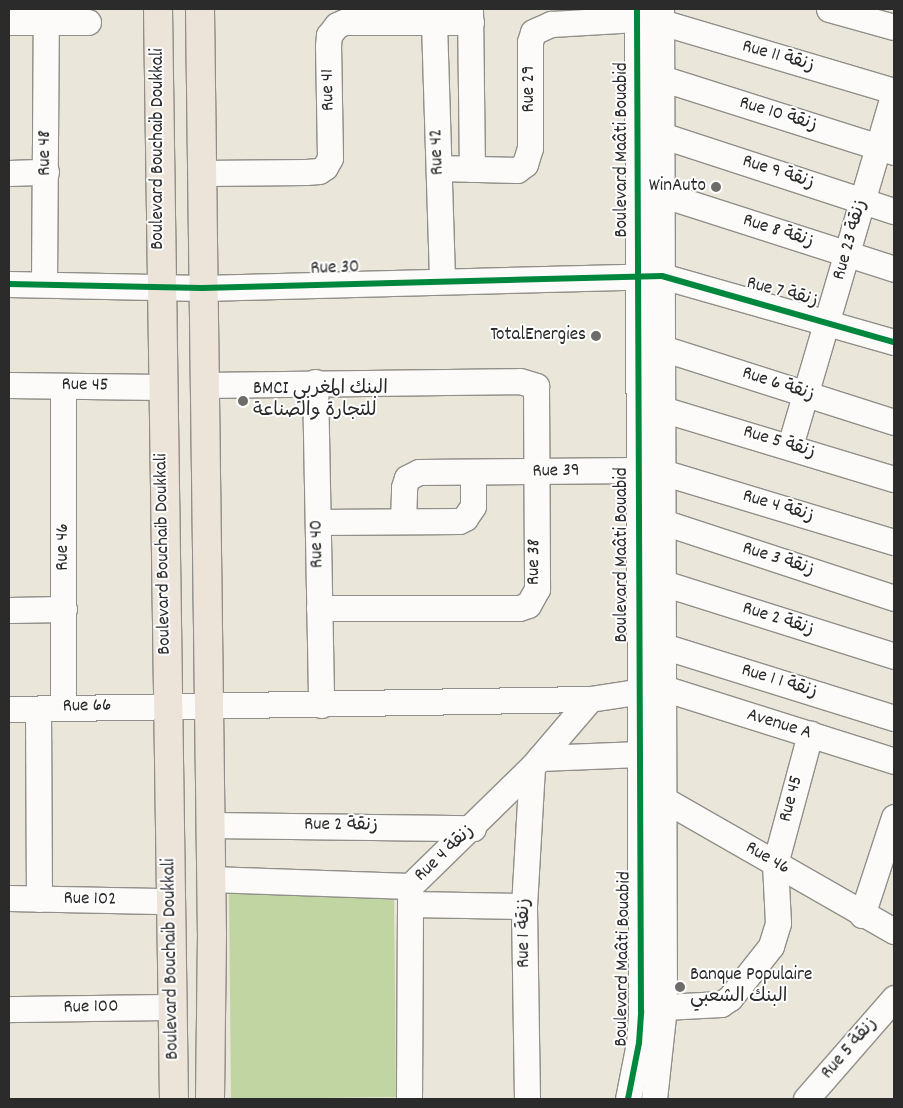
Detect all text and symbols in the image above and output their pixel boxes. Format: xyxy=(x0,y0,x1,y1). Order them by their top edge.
street label: Rue 11 زنقة xyxy=(739,36,817,78)
street label: Boulevard Bouchaib Doukkali xyxy=(148,48,170,250)
street label: Boulevard Maâti Bouabid xyxy=(612,62,634,238)
street label: Rue 29 xyxy=(519,65,541,113)
street label: Rue 41 xyxy=(317,69,341,111)
street label: Rue 10 زنقة xyxy=(736,92,820,138)
street label: Rue 42 xyxy=(426,128,450,176)
street label: Rue 48 xyxy=(35,130,57,176)
street label: Rue 9 زنقة xyxy=(739,151,817,195)
place label: WinAuto xyxy=(649,176,706,198)
marker: WinAuto xyxy=(710,181,722,193)
street label: Rue 23 زنقة xyxy=(829,197,873,283)
street label: Rue 8 زنقة xyxy=(740,210,816,254)
street label: Rue 30 xyxy=(310,257,360,281)
street label: Rue 7 زنقة xyxy=(744,273,820,313)
place label: TotalEnergies xyxy=(490,325,586,347)
marker: TotalEnergies xyxy=(590,330,602,342)
street label: Rue 6 زنقة xyxy=(739,363,817,407)
street label: Rue 45 xyxy=(61,374,109,398)
place label: BMCI البنك المغربي للتجارة والصناعة xyxy=(253,379,388,423)
marker: BMCI البنك المغربي للتجارة والصناعة xyxy=(237,395,249,407)
street label: Rue 5 زنقة xyxy=(740,421,818,465)
street label: Boulevard Bouchaib Doukkali xyxy=(151,453,177,655)
street label: Rue 39 xyxy=(532,460,580,484)
street label: Boulevard Maâti Bouabid xyxy=(612,467,634,643)
street label: Rue 4 زنقة xyxy=(740,485,816,529)
street label: Rue 40 xyxy=(306,520,330,568)
street label: Rue 46 xyxy=(53,523,75,571)
street label: Rue 3 زنقة xyxy=(739,538,817,582)
street label: Rue 38 xyxy=(523,539,547,585)
street label: Rue 2 زنقة xyxy=(739,598,817,642)
street label: Rue 1 زنقة 1 xyxy=(738,660,820,704)
street label: Rue 66 xyxy=(62,695,112,719)
street label: Avenue A xyxy=(744,704,814,746)
street label: Rue 45 xyxy=(775,773,809,825)
street label: Rue 2 زنقة xyxy=(304,814,378,838)
street label: Rue 4 زنقة xyxy=(410,821,480,887)
street label: Rue 46 xyxy=(741,837,793,881)
street label: Boulevard Bouchaib Doukkali xyxy=(159,858,185,1060)
street label: Boulevard Maâti Bouabid xyxy=(611,871,637,1047)
street label: Rue 102 xyxy=(63,888,117,912)
street label: Rue 1 زنقة xyxy=(514,898,536,968)
place label: Banque Populaire البنك الشعبي xyxy=(690,965,812,1009)
marker: Banque Populaire البنك الشعبي xyxy=(674,981,686,993)
street label: Rue 100 xyxy=(63,996,119,1020)
street label: Rue 5 زنقة xyxy=(817,1013,883,1085)

